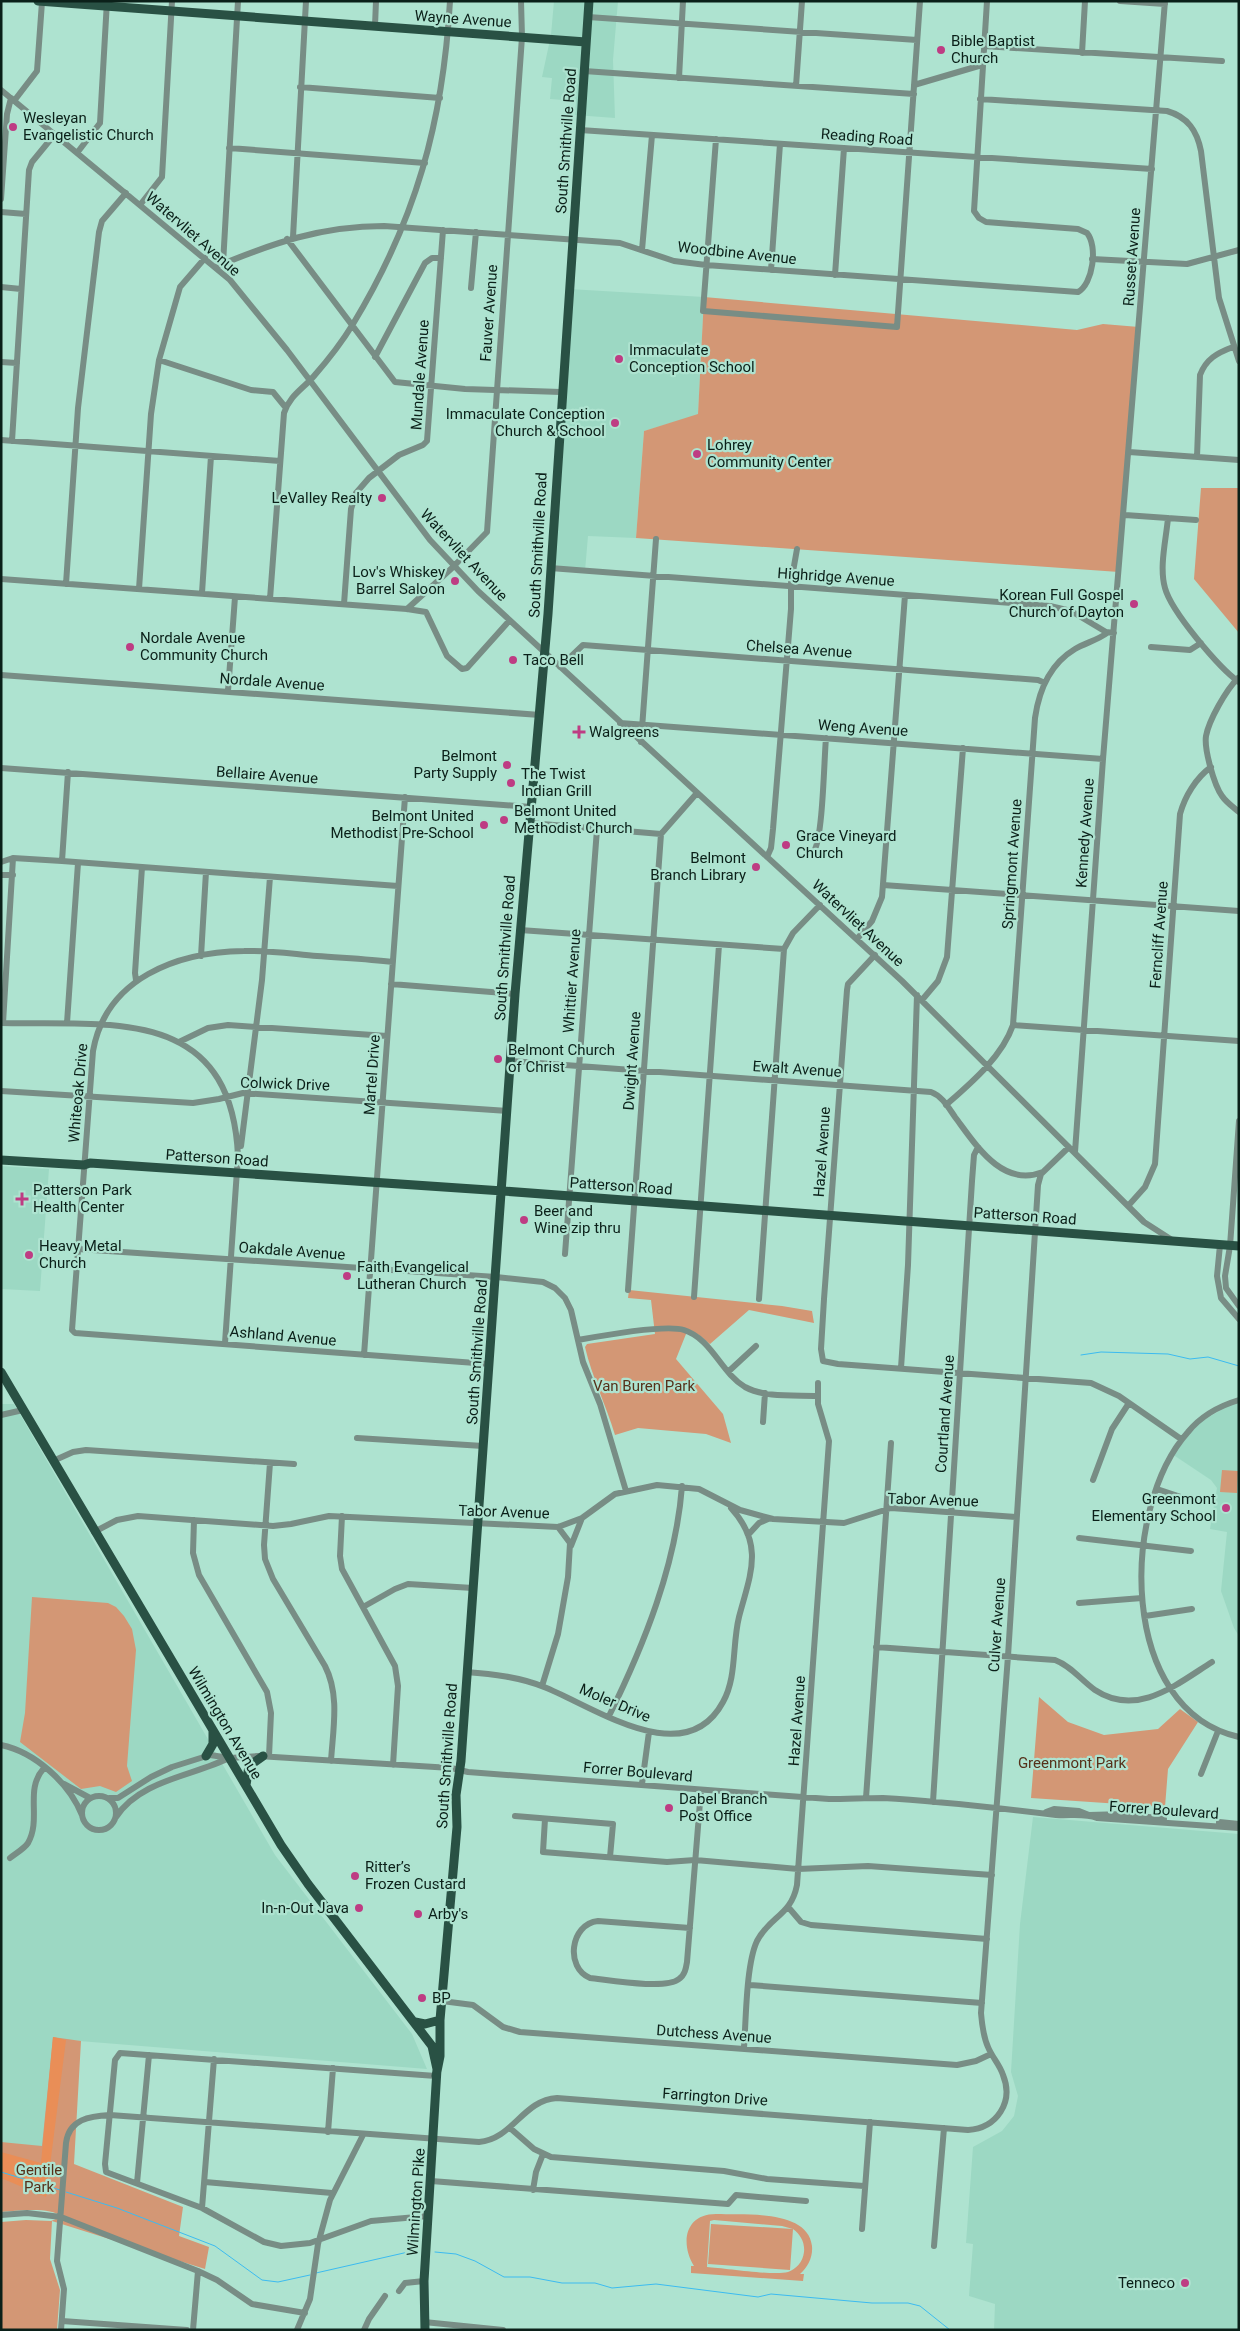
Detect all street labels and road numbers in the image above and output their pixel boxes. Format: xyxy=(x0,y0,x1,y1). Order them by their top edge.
street label: Wayne Avenue xyxy=(414,7,512,31)
street label: South Smithville Road xyxy=(552,68,580,214)
street label: Reading Road xyxy=(820,125,914,149)
street label: Watervliet Avenue xyxy=(142,188,244,280)
street label: Russet Avenue xyxy=(1120,207,1144,307)
street label: Woodbine Avenue xyxy=(677,238,798,268)
street label: Fauver Avenue xyxy=(477,264,501,362)
street label: Mundale Avenue xyxy=(407,319,433,431)
street label: South Smithville Road xyxy=(525,472,551,618)
street label: Watervliet Avenue xyxy=(417,505,511,605)
street label: Highridge Avenue xyxy=(777,564,895,590)
street label: Chelsea Avenue xyxy=(745,636,853,662)
street label: Nordale Avenue xyxy=(219,669,325,695)
street label: Weng Avenue xyxy=(817,716,909,740)
street label: Bellaire Avenue xyxy=(215,762,319,788)
street label: Kennedy Avenue xyxy=(1072,777,1098,889)
street label: Springmont Avenue xyxy=(998,798,1026,930)
street label: South Smithville Road xyxy=(491,875,519,1021)
street label: Watervliet Avenue xyxy=(808,876,908,970)
street label: Ferncliff Avenue xyxy=(1146,881,1172,989)
street label: Whittier Avenue xyxy=(559,928,585,1034)
street label: Dwight Avenue xyxy=(620,1011,644,1111)
street label: Martel Drive xyxy=(360,1034,384,1116)
street label: Whiteoak Drive xyxy=(65,1042,91,1144)
street label: Ewalt Avenue xyxy=(752,1057,842,1081)
street label: Colwick Drive xyxy=(240,1073,330,1095)
street label: Hazel Avenue xyxy=(810,1106,834,1198)
street label: Patterson Road xyxy=(165,1145,269,1171)
street label: Patterson Road xyxy=(569,1173,673,1199)
street label: Patterson Road xyxy=(973,1203,1077,1229)
street label: Oakdale Avenue xyxy=(238,1238,346,1264)
street label: South Smithville Road xyxy=(463,1279,491,1425)
street label: Ashland Avenue xyxy=(229,1322,337,1350)
street label: Courtland Avenue xyxy=(932,1354,958,1474)
street label: Tabor Avenue xyxy=(887,1489,979,1511)
street label: Tabor Avenue xyxy=(458,1501,550,1523)
street label: Culver Avenue xyxy=(985,1577,1009,1673)
street label: Wilmington Avenue xyxy=(184,1663,266,1783)
street label: Hazel Avenue xyxy=(785,1675,809,1767)
street label: Moler Drive xyxy=(577,1680,653,1726)
street label: South Smithville Road xyxy=(433,1683,461,1829)
street label: Forrer Boulevard xyxy=(582,1758,694,1786)
street label: Forrer Boulevard xyxy=(1109,1797,1219,1823)
street label: Dutchess Avenue xyxy=(656,2021,772,2047)
street label: Farrington Drive xyxy=(662,2084,768,2110)
street label: Wilmington Pike xyxy=(403,2147,429,2256)

